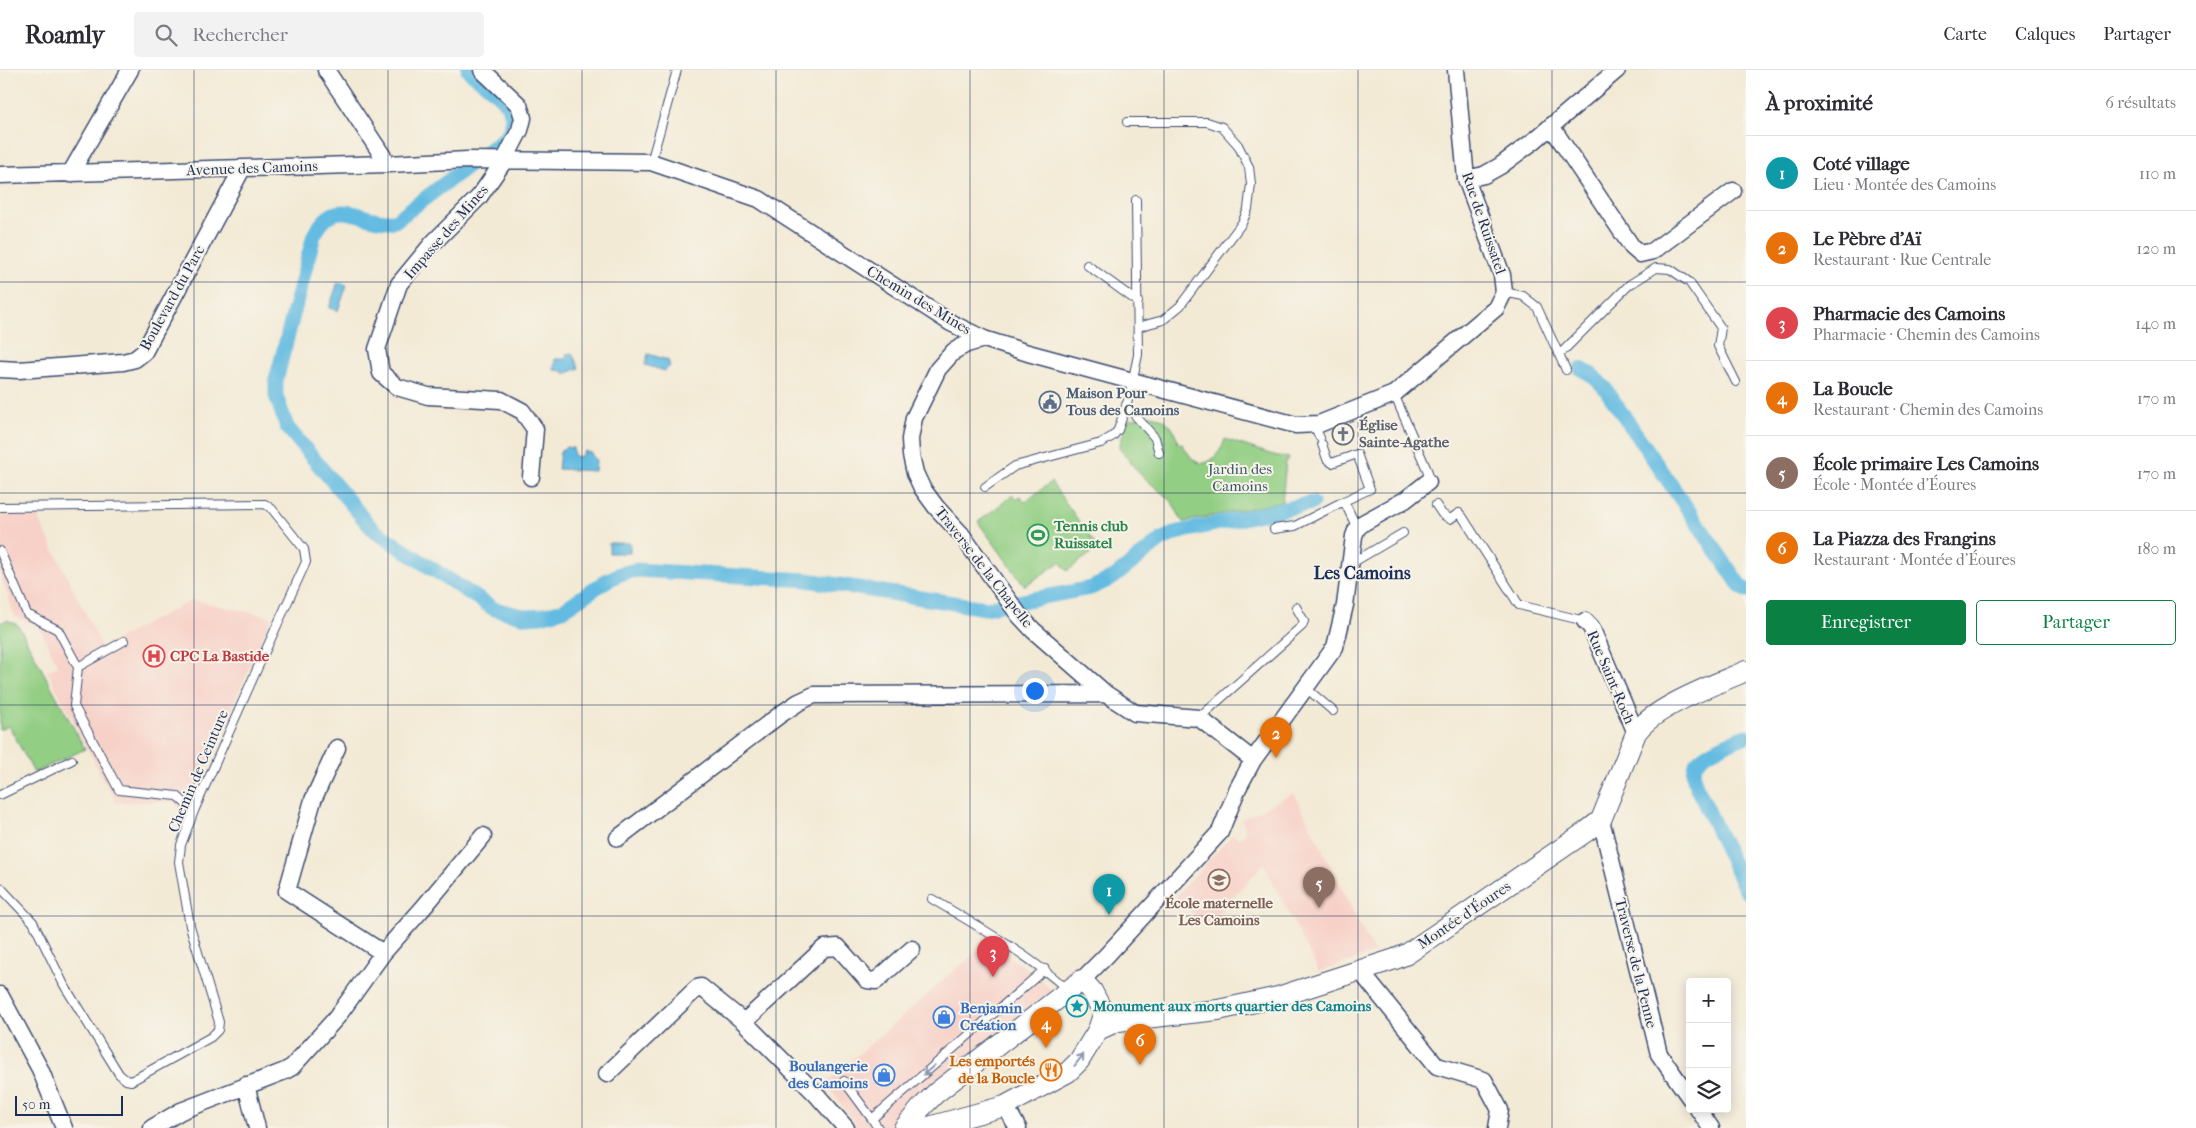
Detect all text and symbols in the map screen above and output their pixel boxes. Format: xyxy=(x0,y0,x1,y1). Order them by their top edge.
search box xyxy=(134,12,484,57)
text: Roamly xyxy=(25,21,104,49)
icon: search xyxy=(152,21,180,49)
text: Rechercher xyxy=(192,24,288,46)
text: Carte xyxy=(1944,24,1987,45)
text: Calques xyxy=(2015,24,2075,45)
text: Partager xyxy=(2103,24,2171,45)
text: À proximité xyxy=(1766,91,1873,115)
text: 6 résultats xyxy=(2105,93,2176,112)
text: Coté village xyxy=(1813,153,1910,175)
street label: Avenue des Camoins xyxy=(185,157,319,179)
text: 1 xyxy=(1779,164,1785,183)
text: 110 m xyxy=(2139,164,2176,183)
street label: Rue de Ruissatel xyxy=(1458,170,1510,276)
text: Lieu · Montée des Camoins xyxy=(1813,175,1996,194)
street label: Impasse des Mines xyxy=(400,181,492,283)
text: Le Pèbre d'Aï xyxy=(1813,228,1921,250)
text: 2 xyxy=(1778,239,1786,258)
text: 120 m xyxy=(2137,239,2176,258)
street label: Boulevard du Parc xyxy=(136,242,209,354)
text: Restaurant · Rue Centrale xyxy=(1813,250,1991,269)
street label: Chemin des Mines xyxy=(863,262,975,339)
text: Pharmacie des Camoins xyxy=(1813,303,2005,325)
text: 3 xyxy=(1779,314,1785,333)
text: 140 m xyxy=(2135,314,2176,333)
text: Pharmacie · Chemin des Camoins xyxy=(1813,325,2040,344)
text: La Boucle xyxy=(1813,378,1893,400)
place label: Maison Pour Tous des Camoins xyxy=(1065,384,1180,419)
text: 4 xyxy=(1777,389,1787,408)
text: 170 m xyxy=(2137,389,2176,408)
public building icon: Maison Pour Tous des Camoins xyxy=(1038,390,1062,414)
text: Restaurant · Chemin des Camoins xyxy=(1813,400,2043,419)
place label: Église Sainte-Agathe xyxy=(1359,416,1450,451)
church icon: Église Sainte-Agathe xyxy=(1331,422,1355,446)
text: École primaire Les Camoins xyxy=(1813,453,2039,475)
park label: Jardin des Camoins xyxy=(1207,460,1273,495)
text: 5 xyxy=(1779,464,1785,483)
text: 170 m xyxy=(2137,464,2176,483)
text: École · Montée d'Éoures xyxy=(1813,475,1976,494)
street label: Traverse de la Chapelle xyxy=(931,503,1037,632)
place label: Tennis club Ruissatel xyxy=(1053,517,1128,552)
sports icon: Tennis club Ruissatel xyxy=(1026,523,1050,547)
text: La Piazza des Frangins xyxy=(1813,528,1996,550)
text: 6 xyxy=(1778,539,1786,558)
text: 180 m xyxy=(2137,539,2176,558)
text: Restaurant · Montée d'Éoures xyxy=(1813,550,2016,569)
district label: Les Camoins xyxy=(1313,563,1411,584)
button: Enregistrer xyxy=(1766,600,1966,645)
button: Partager xyxy=(1976,600,2176,645)
street label: Rue Saint-Roch xyxy=(1583,627,1639,727)
hospital icon: CPC La Bastide xyxy=(142,644,166,668)
place label: CPC La Bastide xyxy=(170,647,270,665)
your location xyxy=(1022,678,1048,704)
street label: Chemin de Ceinture xyxy=(164,706,232,835)
pin: 2 xyxy=(1260,717,1292,758)
pin: 5 xyxy=(1303,867,1335,908)
school or university icon: École maternelle Les Camoins xyxy=(1207,868,1231,892)
pin: 1 xyxy=(1093,874,1125,915)
street label: Montée d'Éoures xyxy=(1414,877,1515,953)
place label: École maternelle Les Camoins xyxy=(1165,894,1274,929)
street label: Traverse de la Penne xyxy=(1611,896,1661,1030)
pin: 3 xyxy=(977,936,1009,977)
map controls xyxy=(1686,978,1731,1113)
button: + xyxy=(1686,978,1731,1023)
place icon: Monument aux morts quartier des Camoins xyxy=(1065,994,1089,1018)
place label: Monument aux morts quartier des Camoins xyxy=(1092,997,1372,1015)
place label: Benjamin Création xyxy=(960,999,1023,1034)
shop icon: Benjamin Création xyxy=(932,1005,956,1029)
pin: 4 xyxy=(1030,1007,1062,1048)
button: − xyxy=(1686,1023,1731,1068)
pin: 6 xyxy=(1124,1024,1156,1065)
place label: Les emportés de la Boucle xyxy=(949,1052,1036,1087)
one-way arrow xyxy=(1074,1053,1084,1067)
place label: Boulangerie des Camoins xyxy=(788,1057,869,1092)
restaurant icon: Les emportés de la Boucle xyxy=(1039,1058,1063,1082)
shop icon: Boulangerie des Camoins xyxy=(872,1063,896,1087)
one-way arrow xyxy=(922,1064,935,1076)
button: layers xyxy=(1686,1068,1731,1113)
scale bar xyxy=(15,1093,122,1116)
text: 50 m xyxy=(22,1096,50,1113)

